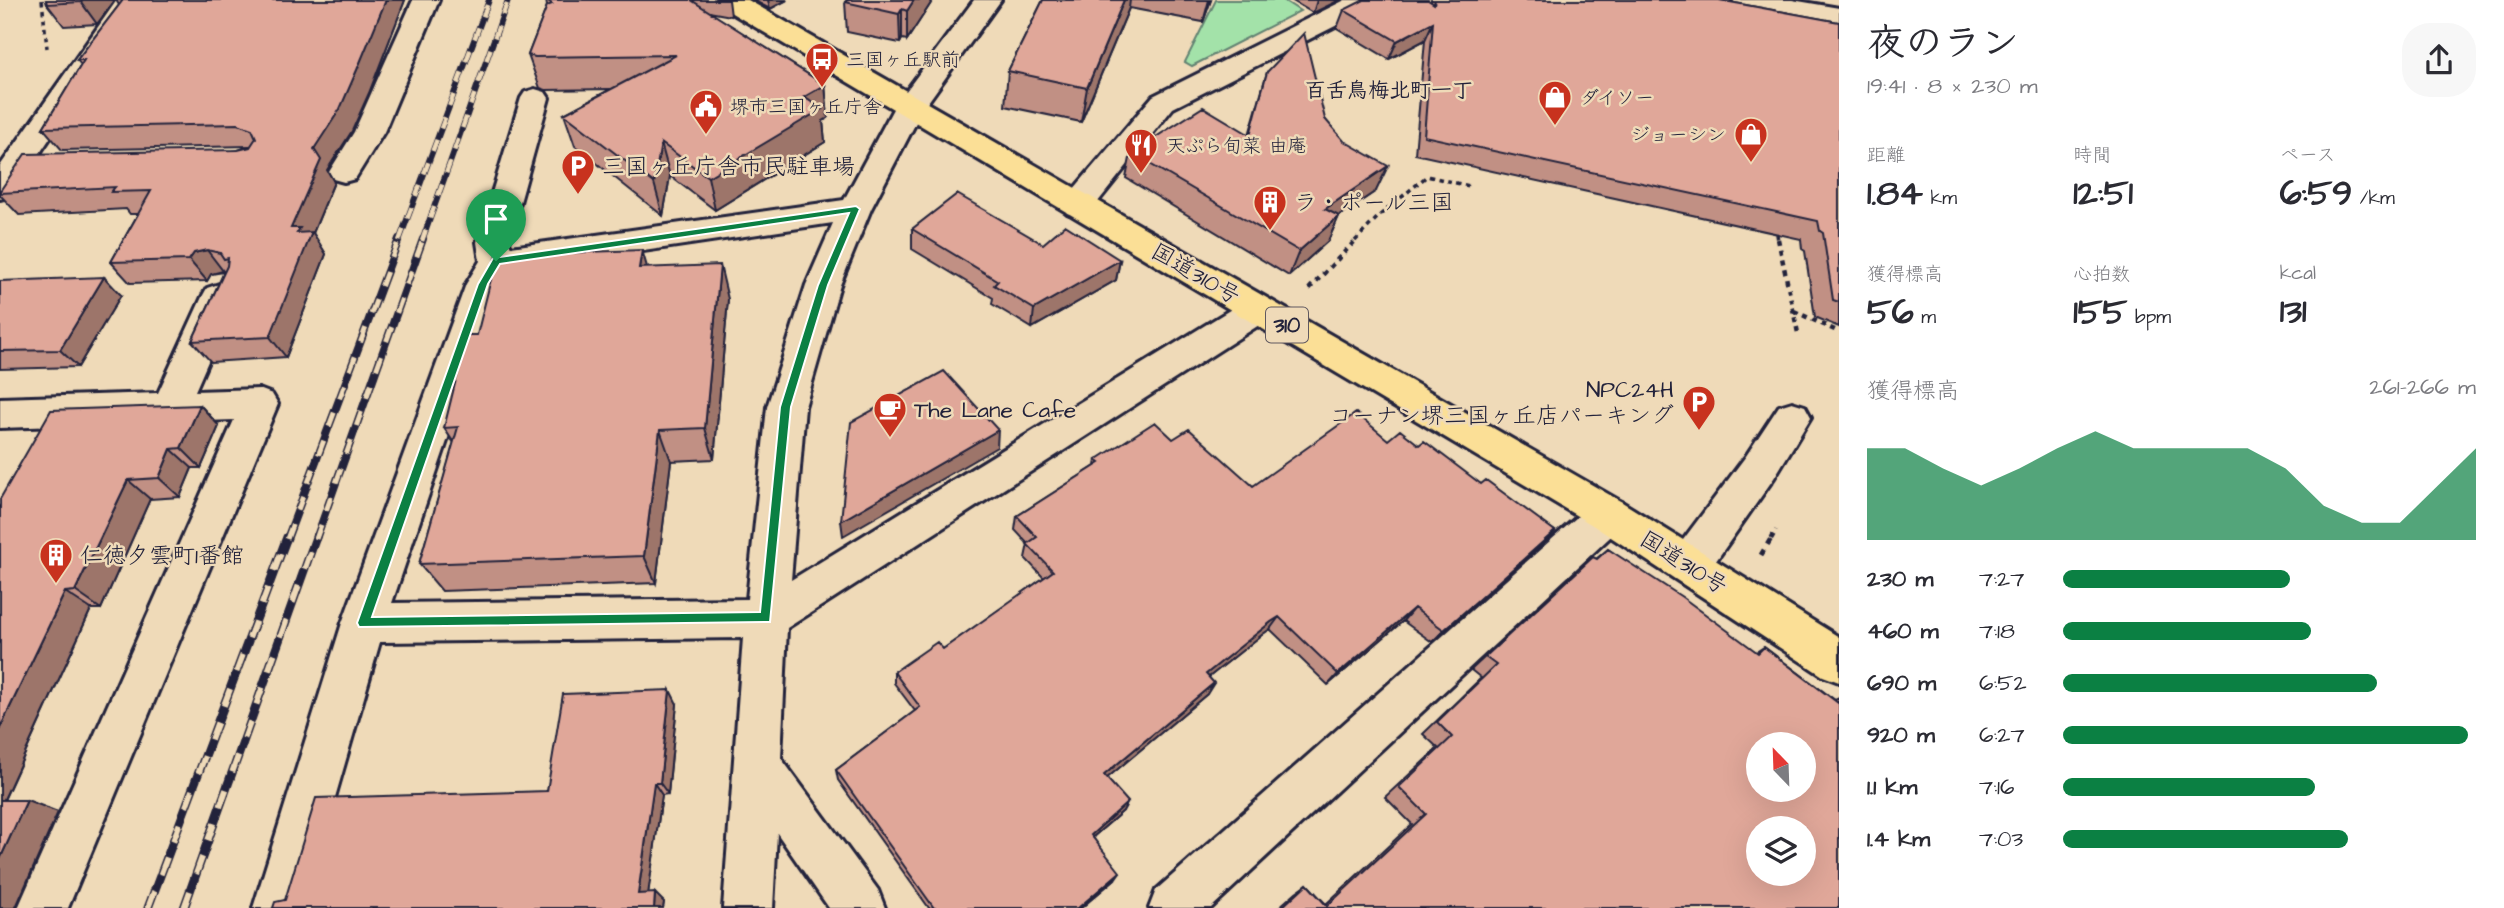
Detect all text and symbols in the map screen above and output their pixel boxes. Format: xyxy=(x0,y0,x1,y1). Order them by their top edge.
text: 夜のラン xyxy=(1867,18,2019,70)
button: share xyxy=(2402,23,2476,97)
bus stop icon: 三国ヶ丘駅前 xyxy=(803,40,841,89)
place label: 三国ヶ丘駅前 xyxy=(846,47,960,74)
text: 19:41 · 8 × 230 m xyxy=(1867,70,2038,102)
district label: 百舌鳥梅北町一丁 xyxy=(1305,76,1473,105)
shop icon: ダイソー xyxy=(1536,78,1574,127)
place label: ダイソー xyxy=(1580,85,1654,112)
public building icon: 堺市三国ヶ丘庁舎 xyxy=(687,87,725,136)
place label: 堺市三国ヶ丘庁舎 xyxy=(730,94,882,121)
shop icon: ジョーシン xyxy=(1732,115,1770,164)
place label: ジョーシン xyxy=(1631,122,1726,149)
restaurant icon: 天ぷら旬菜 由庵 xyxy=(1122,126,1160,175)
place label: 天ぷら旬菜 由庵 xyxy=(1166,133,1307,160)
text: 距離 xyxy=(1867,142,1905,169)
text: 時間 xyxy=(2073,142,2111,169)
text: ペース xyxy=(2280,142,2336,169)
parking icon: 三国ヶ丘庁舎市民駐車場 xyxy=(559,147,597,196)
place label: 三国ヶ丘庁舎市民駐車場 xyxy=(602,151,855,183)
text: 1.84 xyxy=(1867,169,1923,218)
text: 12:51 xyxy=(2073,169,2133,218)
text: 6:59 xyxy=(2280,169,2352,218)
building icon: ラ・ポール三国 xyxy=(1251,183,1289,232)
text: km xyxy=(1923,185,1957,212)
text: /km xyxy=(2352,185,2395,212)
place label: ラ・ポール三国 xyxy=(1294,187,1454,219)
pin xyxy=(466,189,526,261)
icon: arrive xyxy=(477,200,515,238)
street label: 国道310号 xyxy=(1145,235,1246,312)
text: kcal xyxy=(2280,260,2316,287)
text: 獲得標高 xyxy=(1867,261,1943,288)
text: 心拍数 xyxy=(2073,261,2130,288)
text: 131 xyxy=(2280,287,2306,336)
text: 56 xyxy=(1867,288,1914,337)
text: 155 xyxy=(2073,288,2127,337)
text: m xyxy=(1914,304,1936,331)
text: bpm xyxy=(2127,304,2171,331)
road number: 310 xyxy=(1266,308,1308,342)
text: 261–266 m xyxy=(2369,371,2476,403)
place label: NPC24H コーナン堺三国ヶ丘店パーキング xyxy=(1329,374,1674,432)
text: 獲得標高 xyxy=(1867,375,1959,407)
parking icon: NPC24H コーナン堺三国ヶ丘店パーキング xyxy=(1680,383,1718,432)
cafe icon: The Lane Cafe xyxy=(871,390,909,439)
place label: The Lane Cafe xyxy=(914,394,1076,426)
street label: 国道310号 xyxy=(1633,523,1734,602)
building icon: 仁徳夕雲町1番館 xyxy=(37,536,75,585)
place label: 仁徳夕雲町1番館 xyxy=(80,540,244,572)
text: 230 m xyxy=(1867,563,1933,595)
text: 7:27 xyxy=(1979,563,2024,595)
text: 460 m xyxy=(1867,615,1939,647)
text: 7:18 xyxy=(1979,615,2015,647)
text: 690 m xyxy=(1867,667,1936,699)
text: 6:52 xyxy=(1979,667,2027,699)
text: 920 m xyxy=(1867,719,1935,751)
text: 6:27 xyxy=(1979,719,2025,751)
north arrow xyxy=(1746,732,1816,802)
map controls xyxy=(1746,732,1816,886)
text: 1.1 km xyxy=(1867,771,1917,803)
text: 7:16 xyxy=(1979,771,2014,803)
button: layers xyxy=(1746,816,1816,886)
text: 1.4 km xyxy=(1867,823,1930,855)
text: 7:03 xyxy=(1979,823,2023,855)

